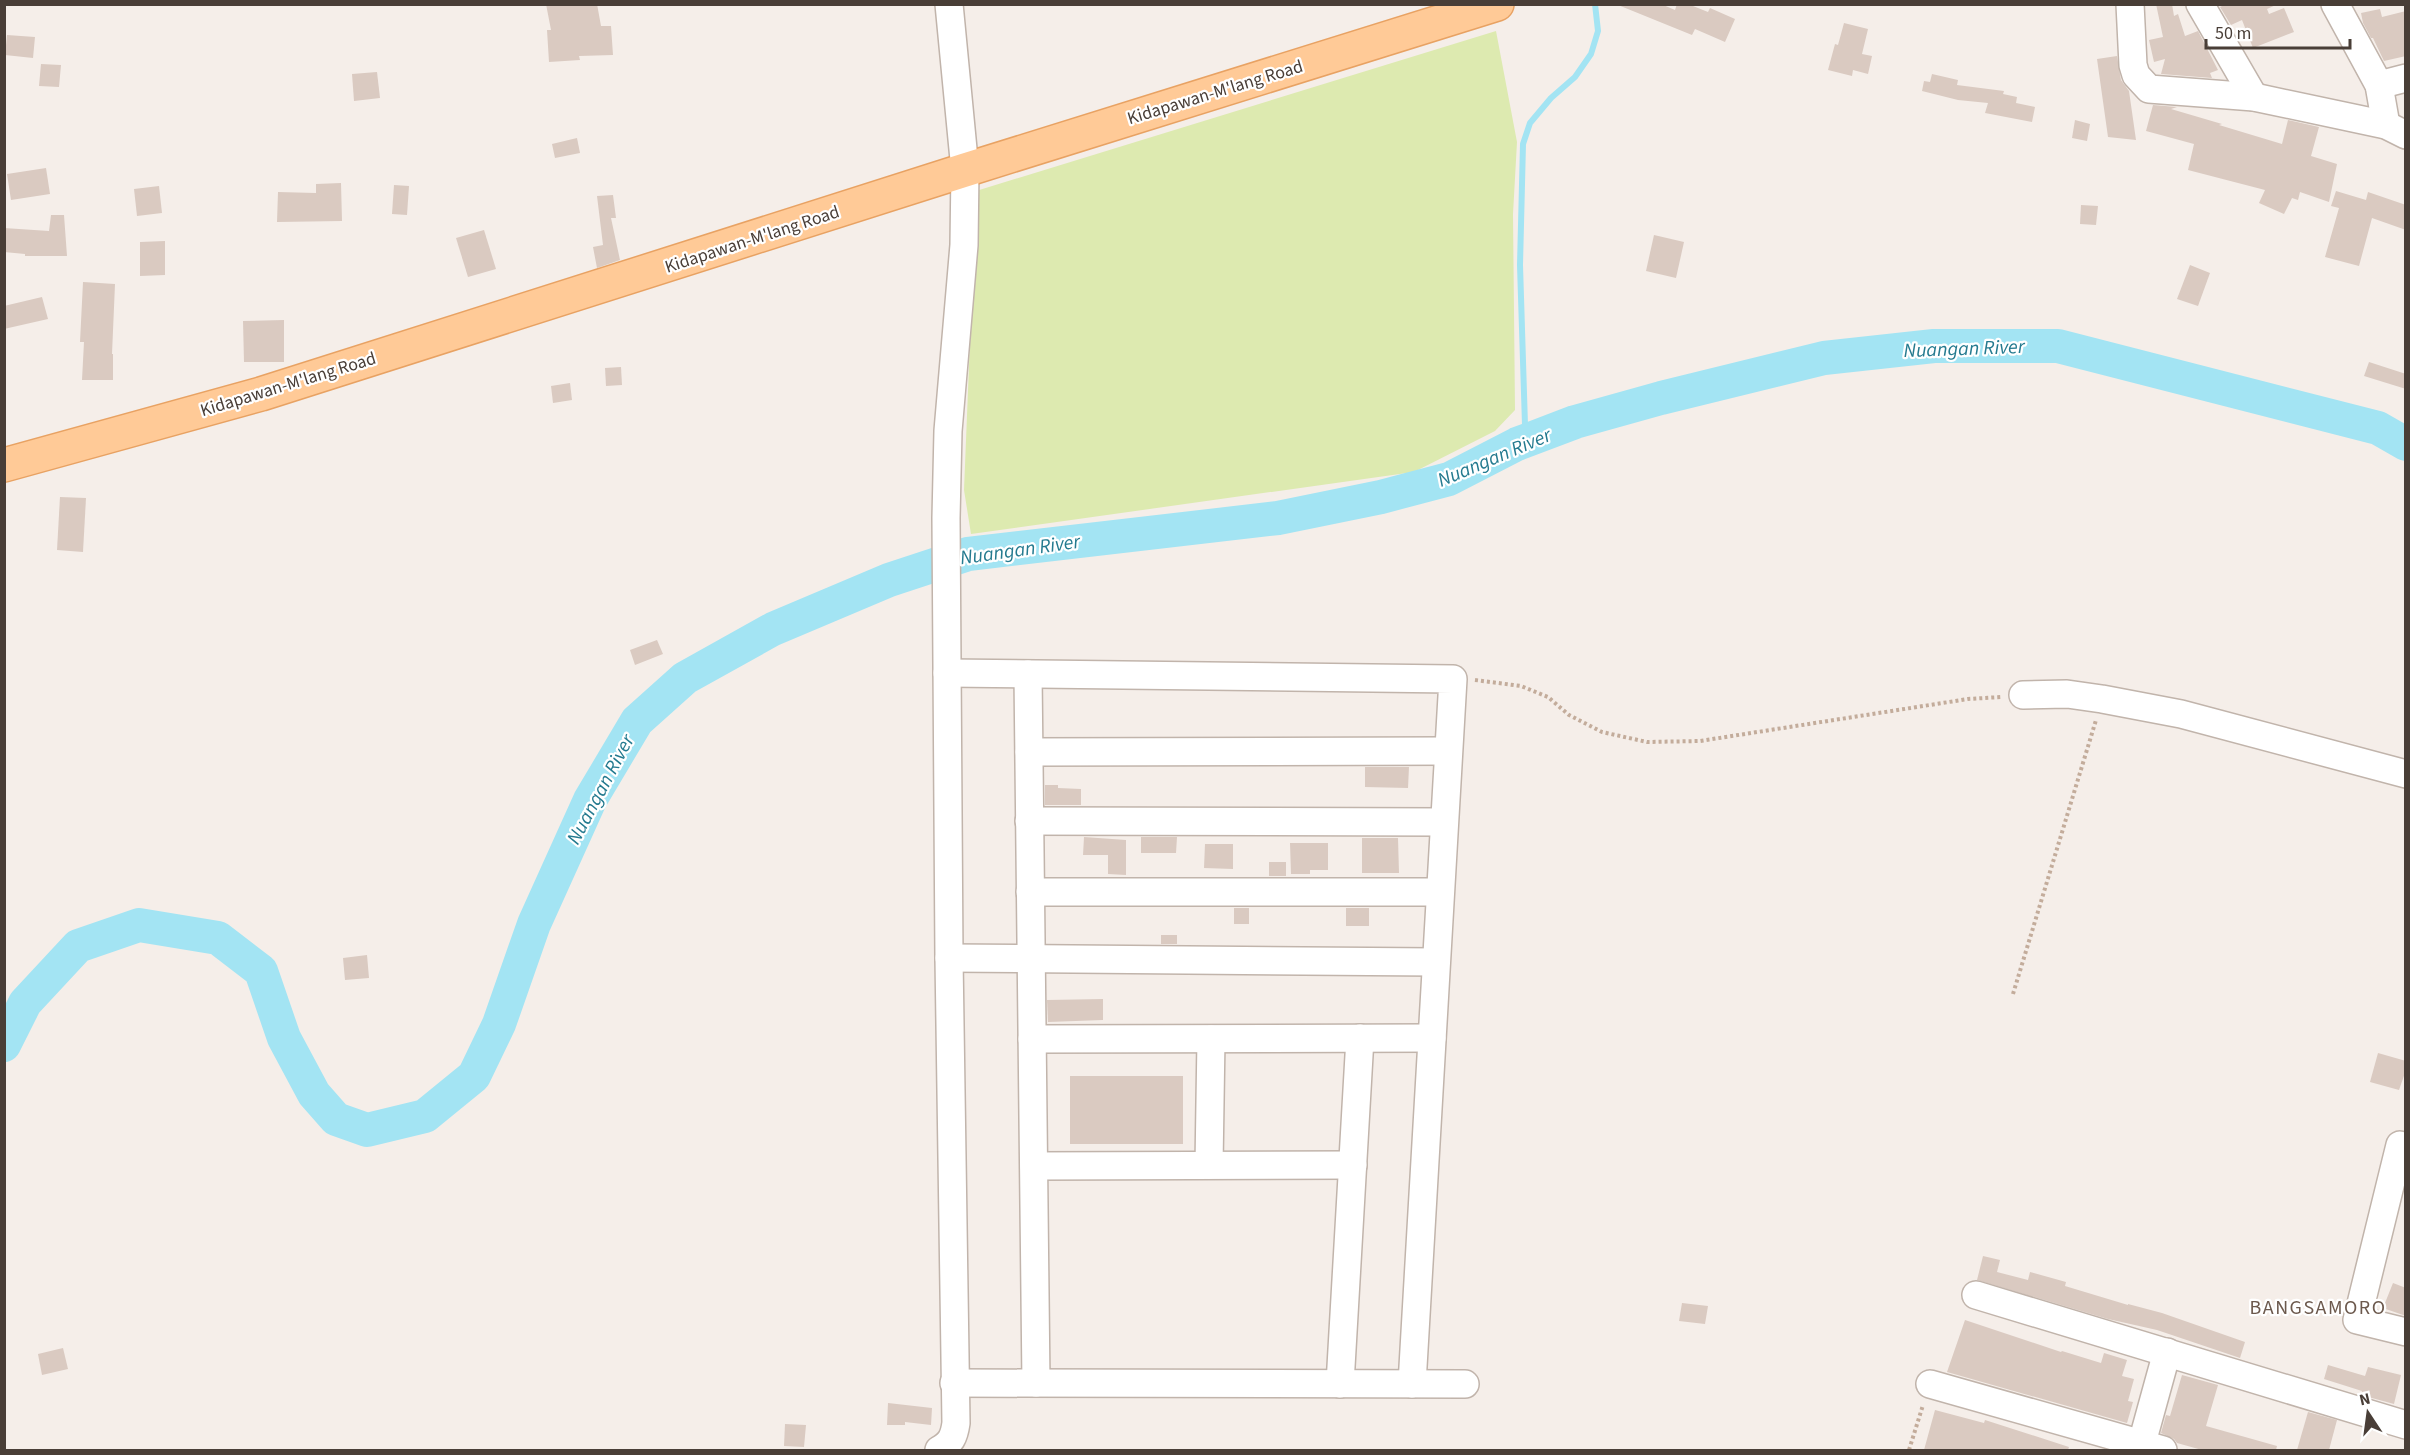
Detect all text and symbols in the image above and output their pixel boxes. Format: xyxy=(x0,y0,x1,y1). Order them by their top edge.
scale bar xyxy=(2206,12,2350,50)
text: 50 m xyxy=(2215,21,2251,46)
street label: Kidapawan-M'lang Road xyxy=(1124,54,1306,131)
street label: Kidapawan-M'lang Road xyxy=(662,199,843,280)
water label: Nuangan River xyxy=(1903,333,2026,365)
street label: Kidapawan-M'lang Road xyxy=(197,346,379,423)
water label: Nuangan River xyxy=(1433,421,1557,494)
water label: Nuangan River xyxy=(958,528,1083,572)
water label: Nuangan River xyxy=(560,728,642,849)
district label: BANGSAMORO xyxy=(2250,1294,2386,1322)
north arrow xyxy=(2338,1383,2398,1443)
text: N xyxy=(2357,1387,2373,1411)

